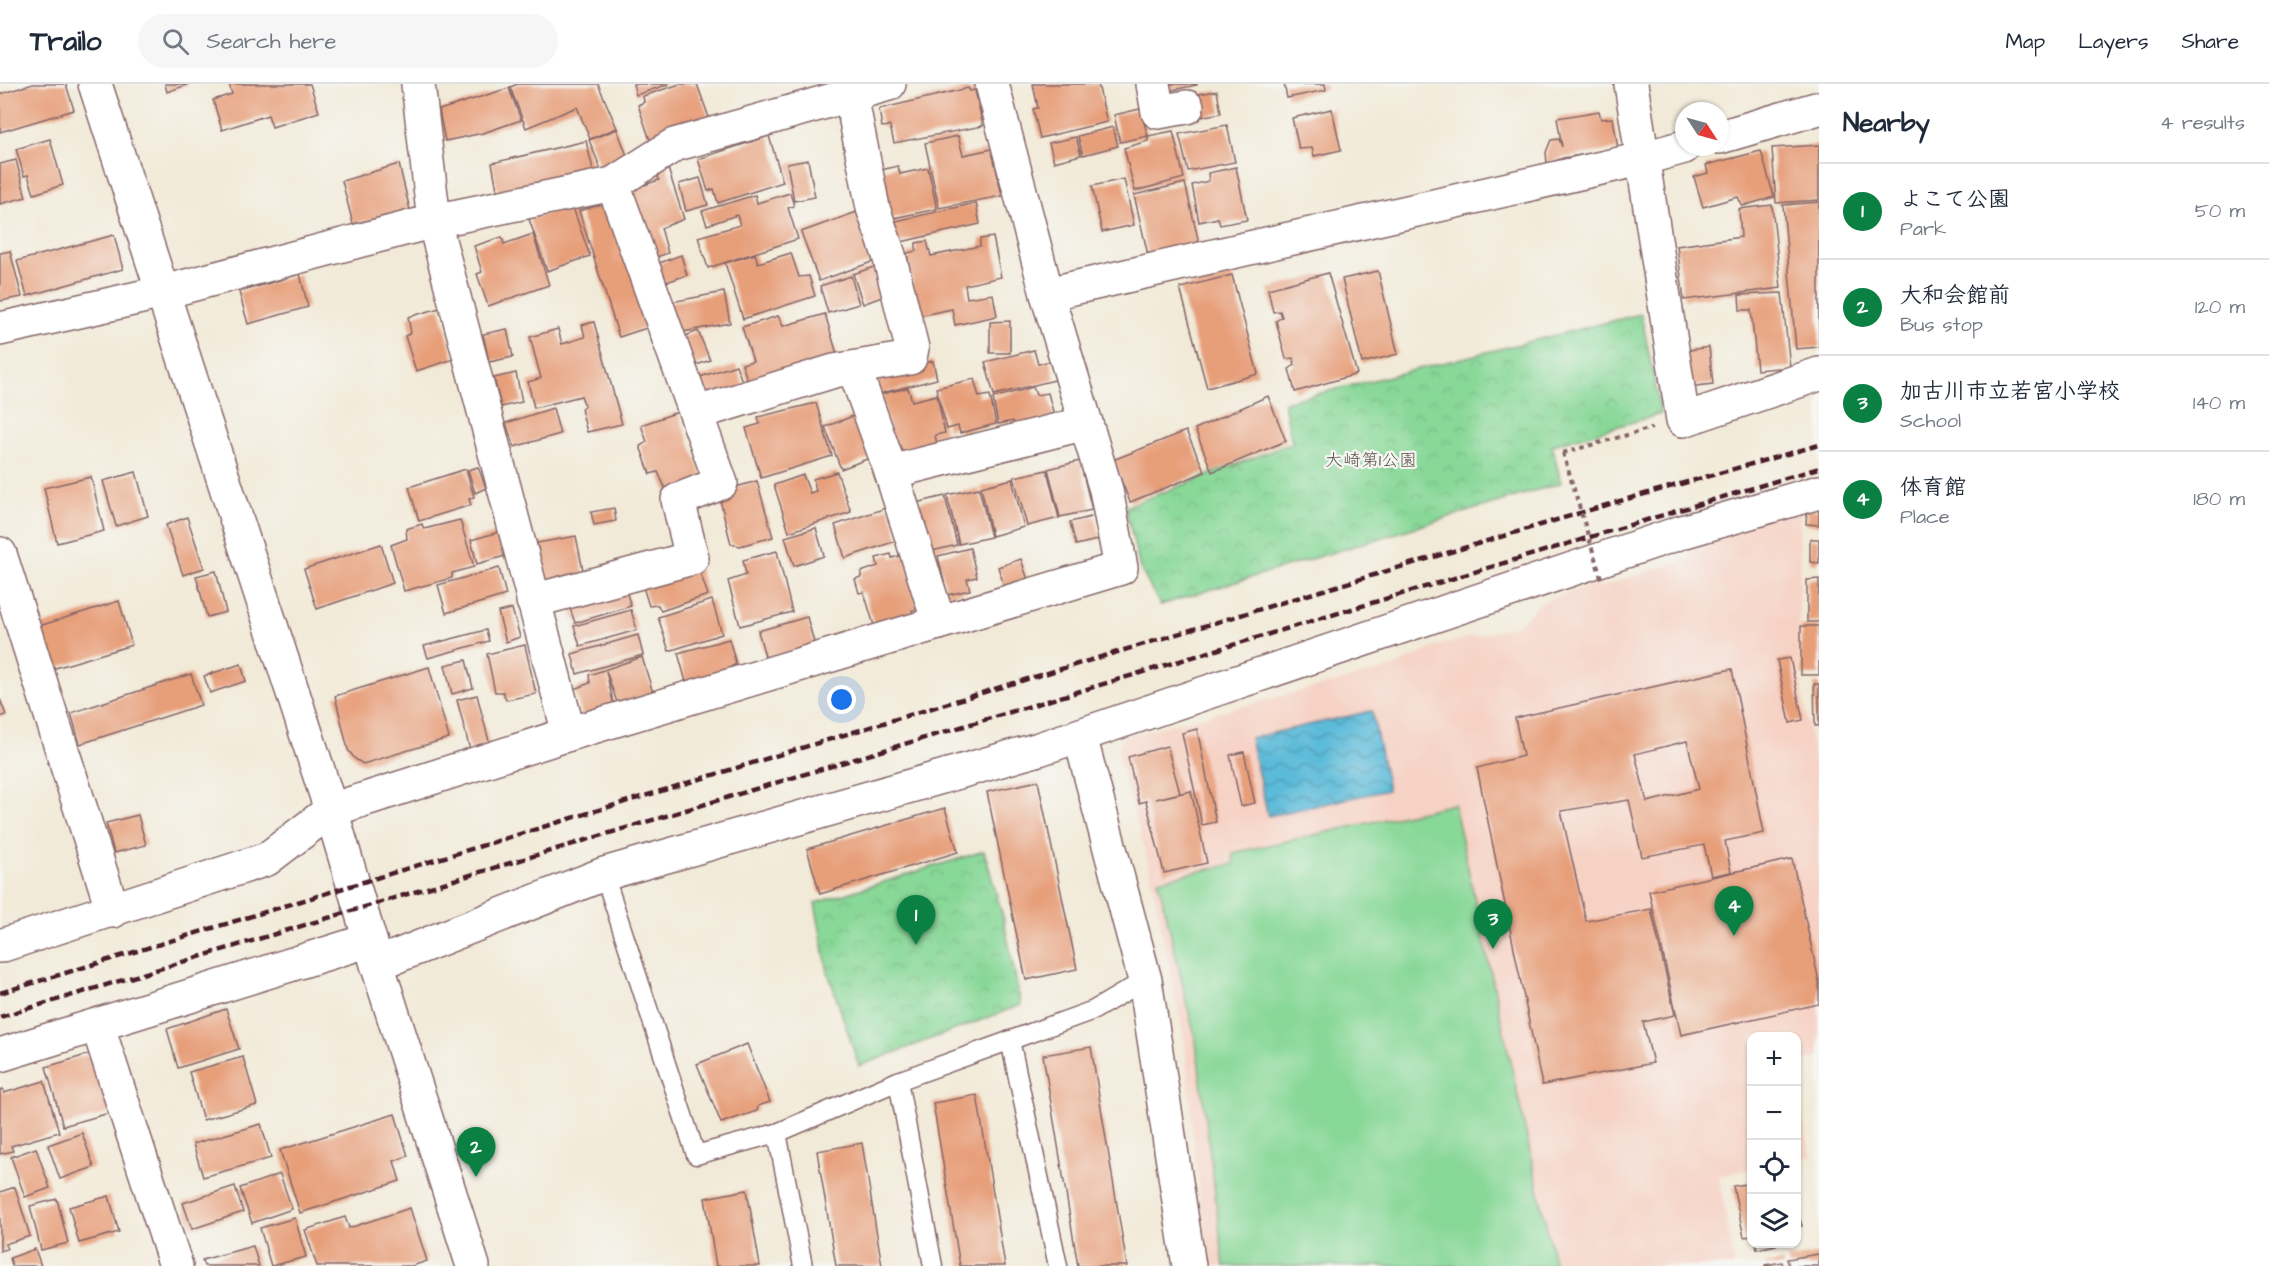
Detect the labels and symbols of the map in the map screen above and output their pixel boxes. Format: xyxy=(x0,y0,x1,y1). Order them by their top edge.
north arrow xyxy=(1675,102,1729,156)
park label: 大崎第1公園 xyxy=(1325,448,1417,473)
your location xyxy=(827,685,856,714)
pin: 4 xyxy=(1714,886,1754,936)
pin: 1 xyxy=(896,896,936,945)
pin: 3 xyxy=(1474,900,1512,949)
pin: 2 xyxy=(456,1128,496,1177)

